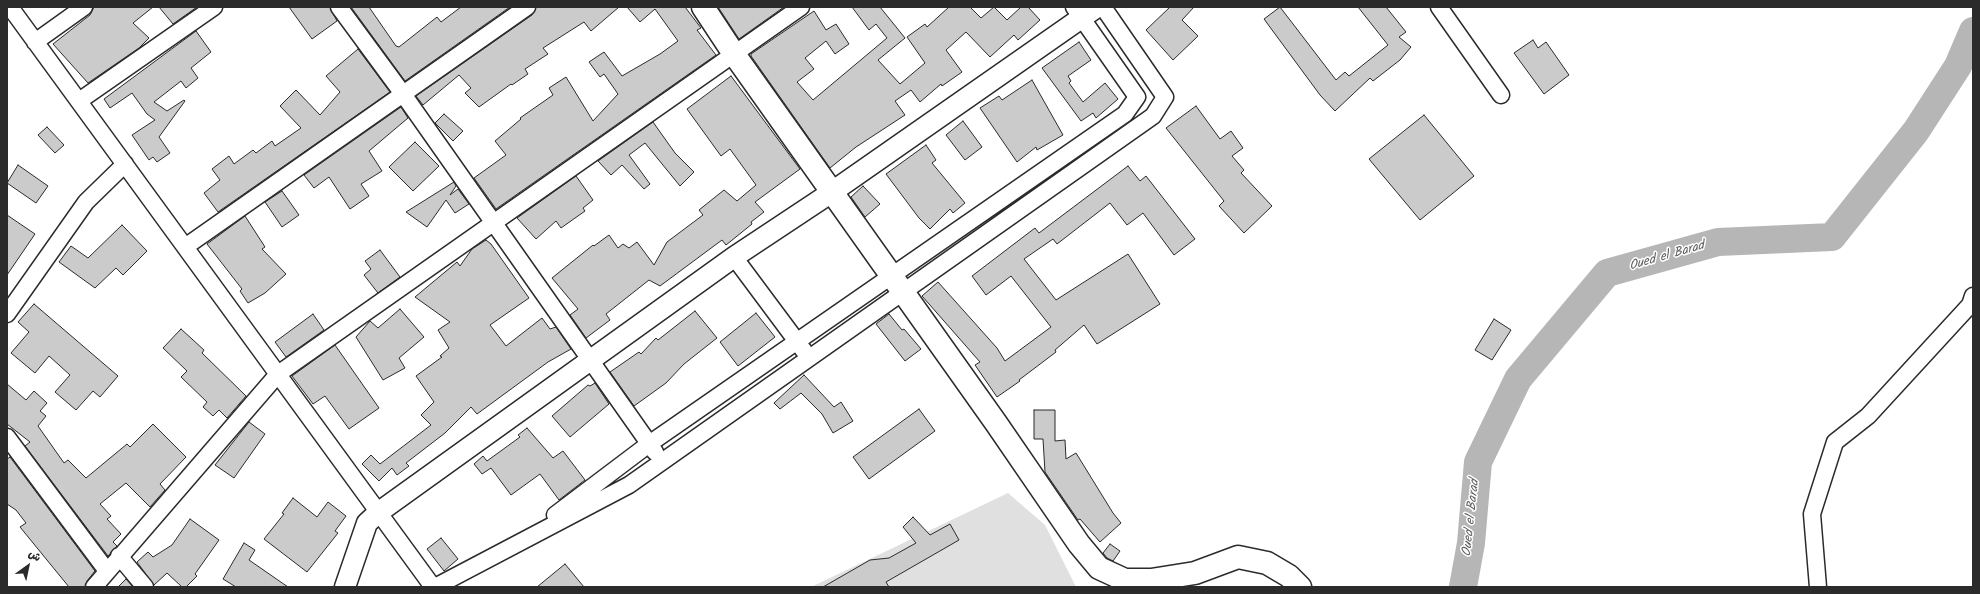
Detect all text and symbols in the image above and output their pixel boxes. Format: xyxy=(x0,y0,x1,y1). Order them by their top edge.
water label: Oued el Barad xyxy=(1628,239,1706,275)
water label: Oued el Barad xyxy=(1460,479,1484,557)
text: ش xyxy=(25,545,45,567)
north arrow xyxy=(8,546,48,586)

